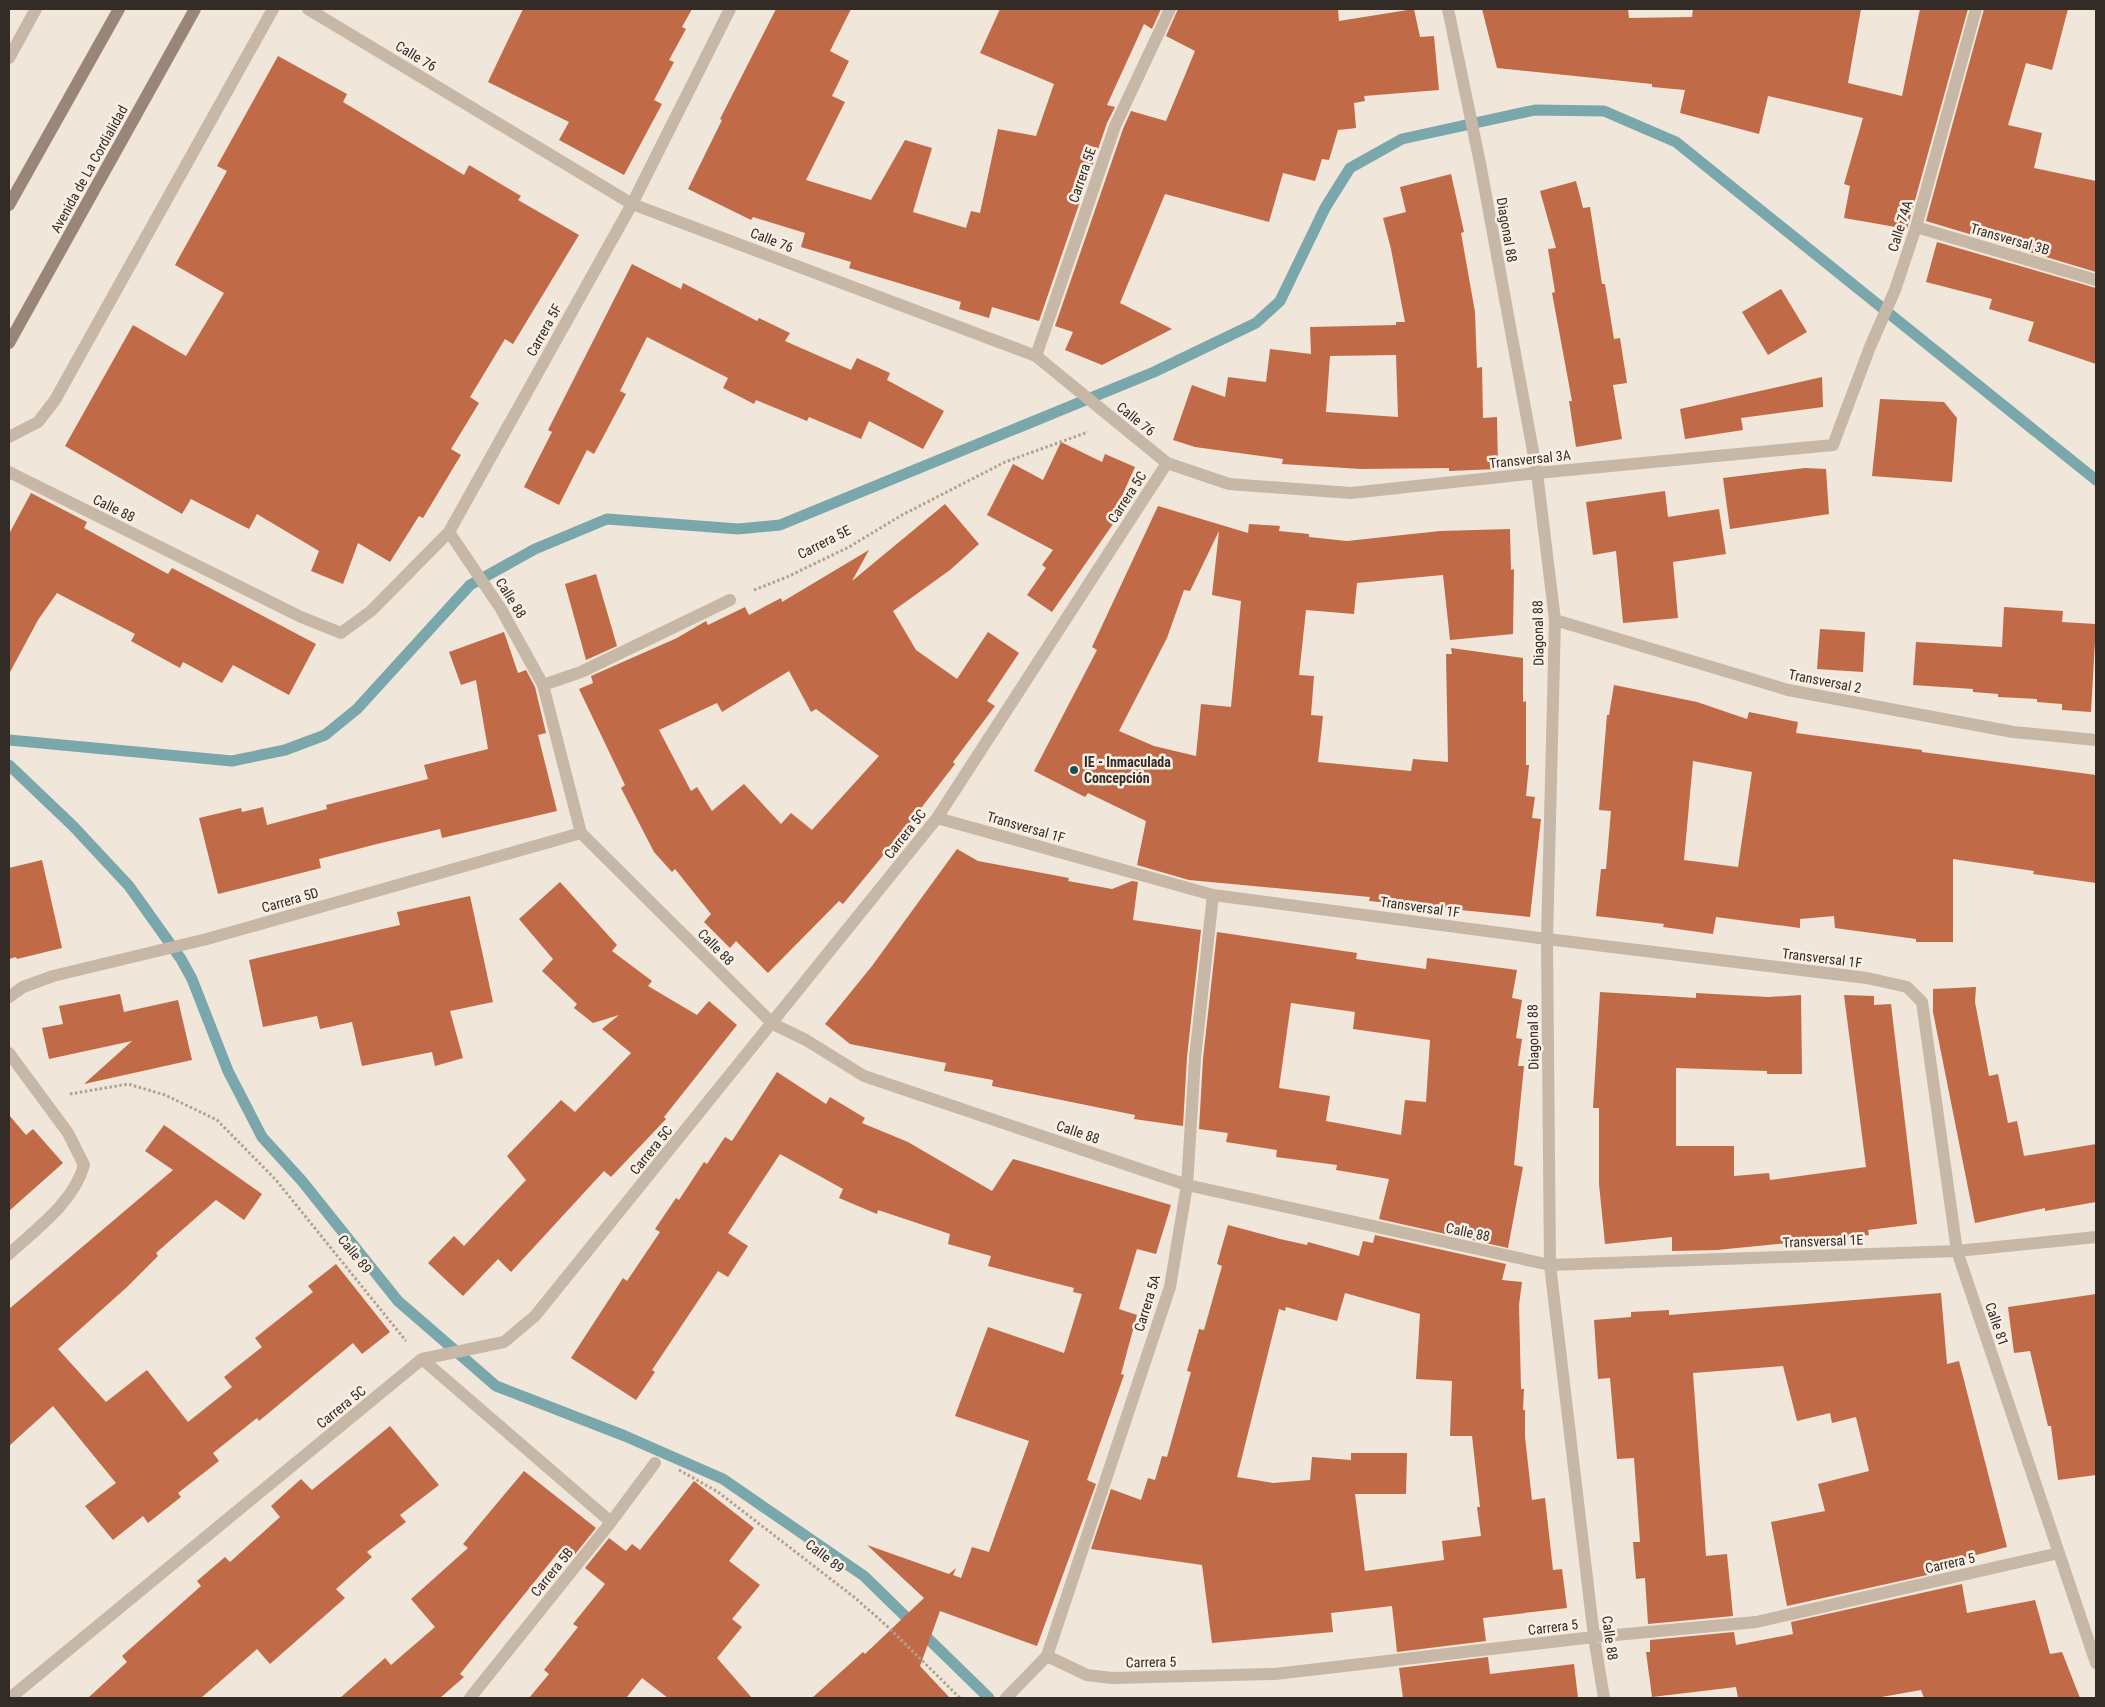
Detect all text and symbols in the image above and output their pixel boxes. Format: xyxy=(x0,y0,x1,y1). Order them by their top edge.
street label: Calle 76 xyxy=(393,38,439,74)
street label: Avenida de La Cordialidad xyxy=(47,102,131,236)
street label: Carrera 5E xyxy=(1065,145,1099,205)
street label: Diagonal 88 xyxy=(1493,196,1521,264)
street label: Calle 74A xyxy=(1885,198,1915,254)
street label: Transversal 3B xyxy=(1969,220,2051,258)
street label: Calle 76 xyxy=(748,225,796,256)
street label: Carrera 5F xyxy=(523,301,565,359)
street label: Calle 76 xyxy=(1114,399,1158,439)
street label: Transversal 3A xyxy=(1488,447,1572,471)
street label: Carrera 5C xyxy=(1104,468,1150,526)
street label: Calle 88 xyxy=(90,491,138,525)
street label: Carrera 5E xyxy=(795,522,853,562)
street label: Calle 88 xyxy=(492,575,530,621)
street label: Diagonal 88 xyxy=(1529,600,1547,666)
street label: Transversal 2 xyxy=(1787,666,1863,696)
place label: IE - Inmaculada Concepción xyxy=(1084,754,1171,786)
marker: IE - Inmaculada Concepción xyxy=(1068,764,1080,776)
street label: Carrera 5C xyxy=(881,806,929,862)
street label: Transversal 1F xyxy=(985,808,1067,846)
street label: Carrera 5D xyxy=(260,884,320,916)
street label: Transversal 1F xyxy=(1379,893,1461,921)
street label: Calle 88 xyxy=(695,926,738,969)
street label: Transversal 1F xyxy=(1781,945,1863,971)
street label: Diagonal 88 xyxy=(1524,1004,1542,1070)
street label: Calle 88 xyxy=(1054,1117,1102,1147)
street label: Carrera 5C xyxy=(626,1122,676,1178)
street label: Calle 88 xyxy=(1444,1220,1492,1244)
street label: Calle 89 xyxy=(335,1232,375,1276)
street label: Transversal 1E xyxy=(1782,1232,1864,1250)
street label: Carrera 5A xyxy=(1131,1273,1163,1333)
street label: Calle 81 xyxy=(1982,1300,2012,1348)
street label: Carrera 5C xyxy=(313,1382,369,1432)
street label: Calle 89 xyxy=(802,1536,848,1576)
street label: Carrera 5B xyxy=(528,1544,576,1600)
street label: Carrera 5 xyxy=(1924,1550,1976,1576)
street label: Calle 88 xyxy=(1599,1615,1621,1661)
street label: Carrera 5 xyxy=(1527,1616,1579,1638)
street label: Carrera 5 xyxy=(1126,1654,1176,1670)

